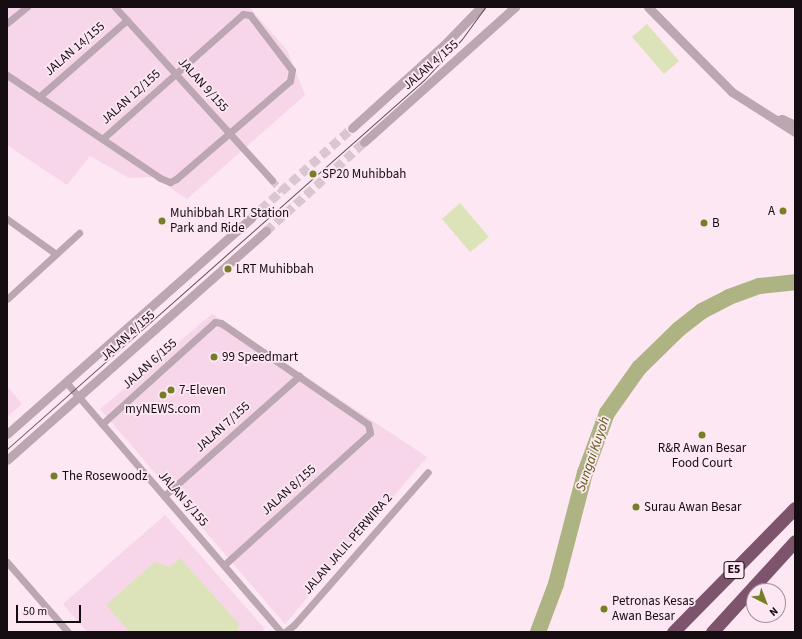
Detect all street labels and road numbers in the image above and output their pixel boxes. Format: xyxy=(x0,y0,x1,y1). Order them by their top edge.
street label: JALAN 14/155 xyxy=(42,19,108,79)
street label: JALAN 4/155 xyxy=(400,37,462,93)
street label: JALAN 9/155 xyxy=(174,54,232,116)
street label: JALAN 12/155 xyxy=(98,66,164,128)
street label: JALAN 4/155 xyxy=(97,307,159,365)
street label: JALAN 6/155 xyxy=(119,335,181,393)
street label: JALAN 7/155 xyxy=(192,398,254,456)
street label: JALAN 8/155 xyxy=(258,461,320,519)
street label: JALAN 5/155 xyxy=(155,468,211,530)
street label: JALAN JALIL PERWIRA 2 xyxy=(300,490,396,598)
road number: E5 xyxy=(723,560,745,580)

